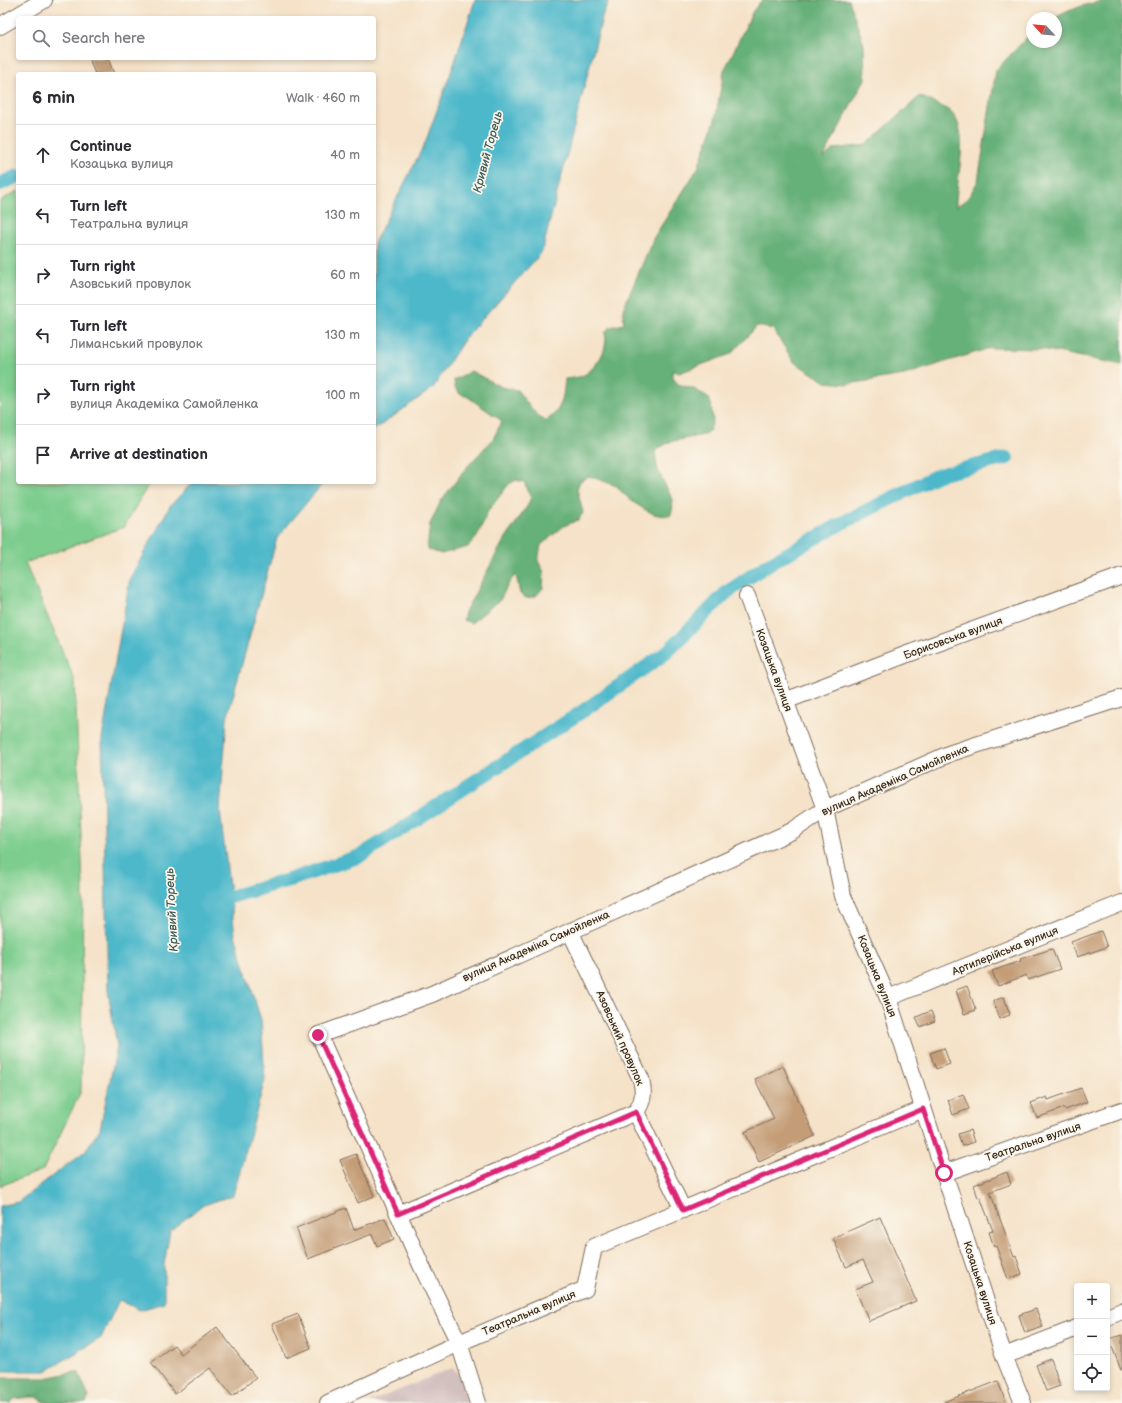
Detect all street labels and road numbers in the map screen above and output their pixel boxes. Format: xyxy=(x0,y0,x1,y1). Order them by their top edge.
street label: Борисовська вулиця xyxy=(902,614,1004,662)
street label: Козацька вулиця xyxy=(753,627,795,713)
street label: вулиця Академіка Самойленка xyxy=(820,741,971,818)
street label: вулиця Академіка Самойленка xyxy=(461,907,612,984)
street label: Артилерійська вулиця xyxy=(949,924,1060,979)
street label: Козацька вулиця xyxy=(855,933,899,1019)
street label: Азовський провулок xyxy=(593,988,647,1088)
street label: Театральна вулиця xyxy=(984,1120,1082,1164)
street label: Козацька вулиця xyxy=(960,1239,1000,1327)
street label: Театральна вулиця xyxy=(480,1287,578,1339)

